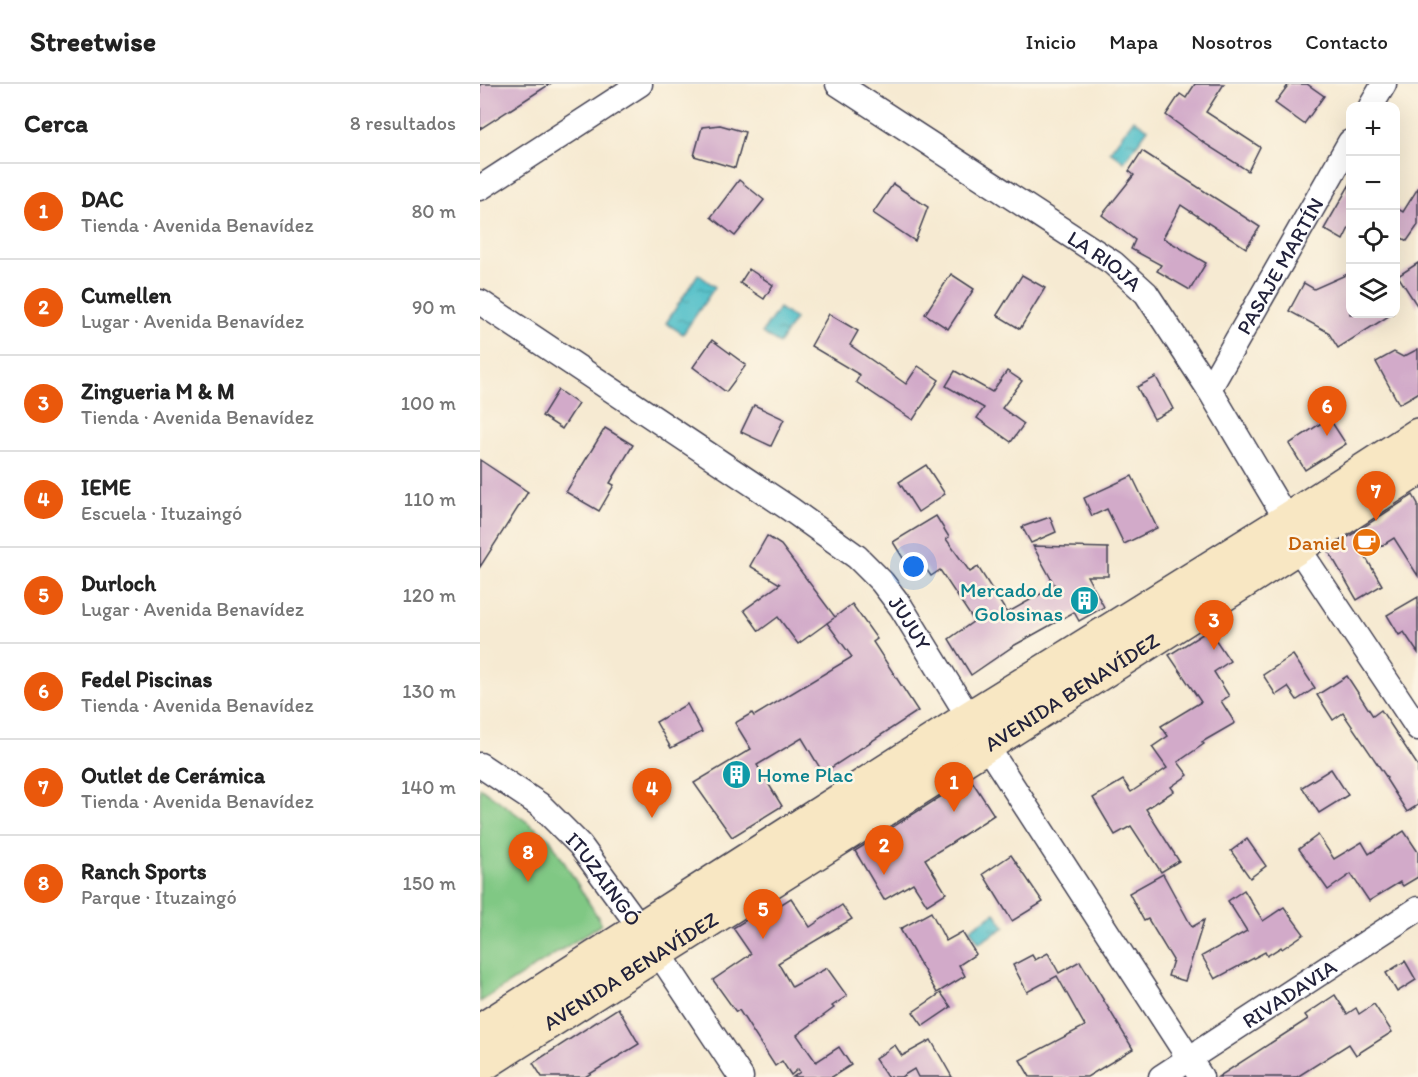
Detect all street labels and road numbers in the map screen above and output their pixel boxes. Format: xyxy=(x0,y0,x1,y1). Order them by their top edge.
street label: PASAJE MARTÍN xyxy=(1230,193,1328,339)
street label: LA RIOJA xyxy=(1063,225,1148,296)
street label: JUJUY xyxy=(884,590,937,654)
street label: AVENIDA BENAVÍDEZ xyxy=(980,627,1163,756)
street label: ITUZAINGÓ xyxy=(561,826,647,930)
street label: AVENIDA BENAVÍDEZ xyxy=(538,906,722,1035)
street label: RIVADAVIA xyxy=(1237,953,1341,1033)

